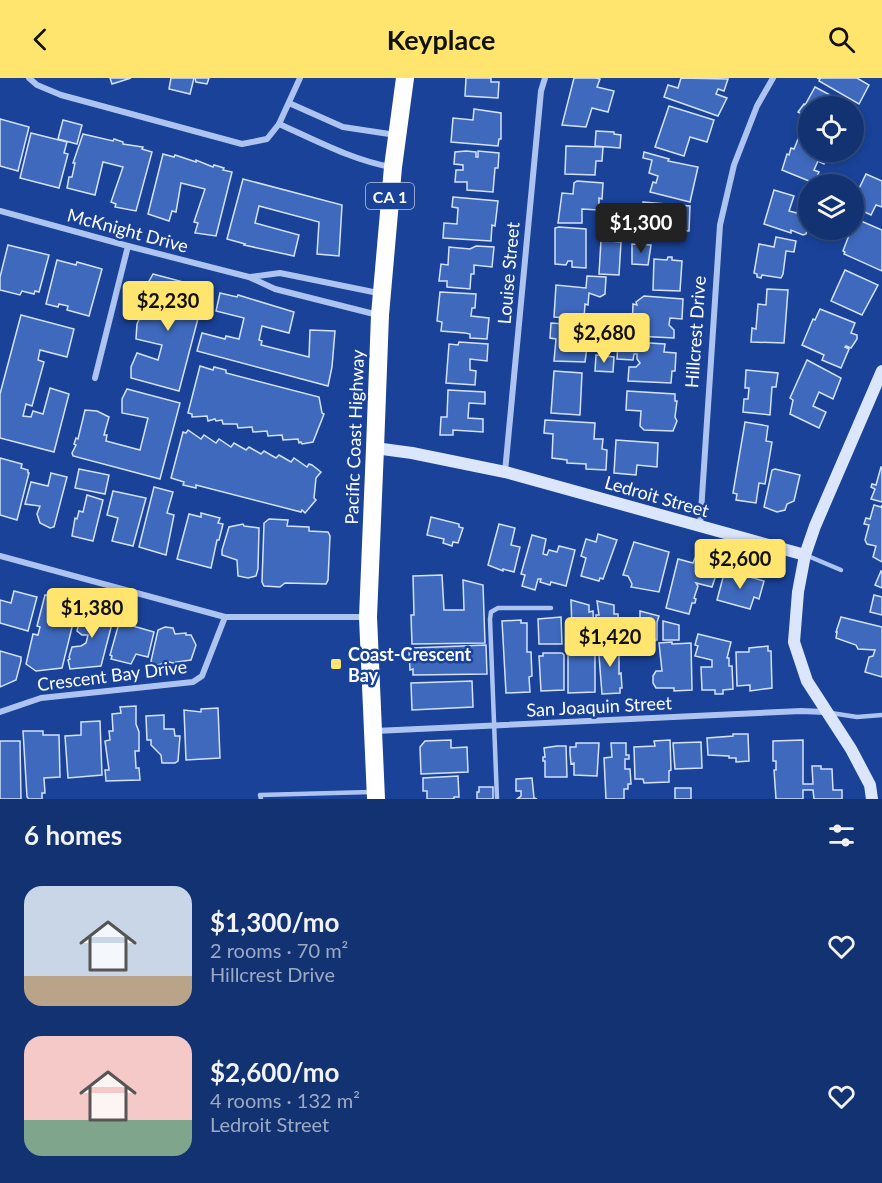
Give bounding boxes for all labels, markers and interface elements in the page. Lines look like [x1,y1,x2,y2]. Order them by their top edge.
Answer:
icon: back [24,23,57,56]
text: Keyplace [387,23,495,56]
icon: search [825,23,858,56]
map controls [798,96,864,240]
button: locate [798,96,864,162]
button: layers [798,174,864,240]
road number: CA 1 [366,183,414,209]
street label: McKnight Drive [65,203,191,257]
pin: $1,300 [592,203,690,254]
text: $1,300 [610,210,672,234]
street label: Louise Street [493,220,523,325]
street label: Hillcrest Drive [680,275,710,389]
pin: $2,230 [119,281,217,332]
text: $2,230 [137,288,199,312]
pin: $2,680 [555,313,653,364]
text: $2,680 [573,320,635,344]
street label: Pacific Coast Highway [340,348,368,525]
street label: Ledroit Street [602,471,712,522]
pin: $2,600 [691,539,789,590]
text: $2,600 [709,546,771,570]
pin: $1,380 [43,588,141,639]
text: $1,380 [61,595,123,619]
pin: $1,420 [561,617,659,668]
text: $1,420 [579,624,641,648]
place label: Coast-Crescent Bay [348,643,472,686]
street label: Crescent Bay Drive [36,655,188,695]
marker: Coast-Crescent Bay [329,657,343,671]
street label: San Joaquin Street [526,691,673,721]
text: 6 homes [24,819,122,851]
icon: filters [825,819,858,852]
text: $1,300/mo [210,906,340,938]
icon: home [72,910,144,982]
icon: heart [825,930,858,963]
text: 2 rooms · 70 m² [210,938,348,962]
text: Hillcrest Drive [210,962,335,986]
text: $2,600/mo [210,1056,340,1088]
icon: home [72,1060,144,1132]
icon: heart [825,1080,858,1113]
text: 4 rooms · 132 m² [210,1088,360,1112]
text: Ledroit Street [210,1112,329,1136]

